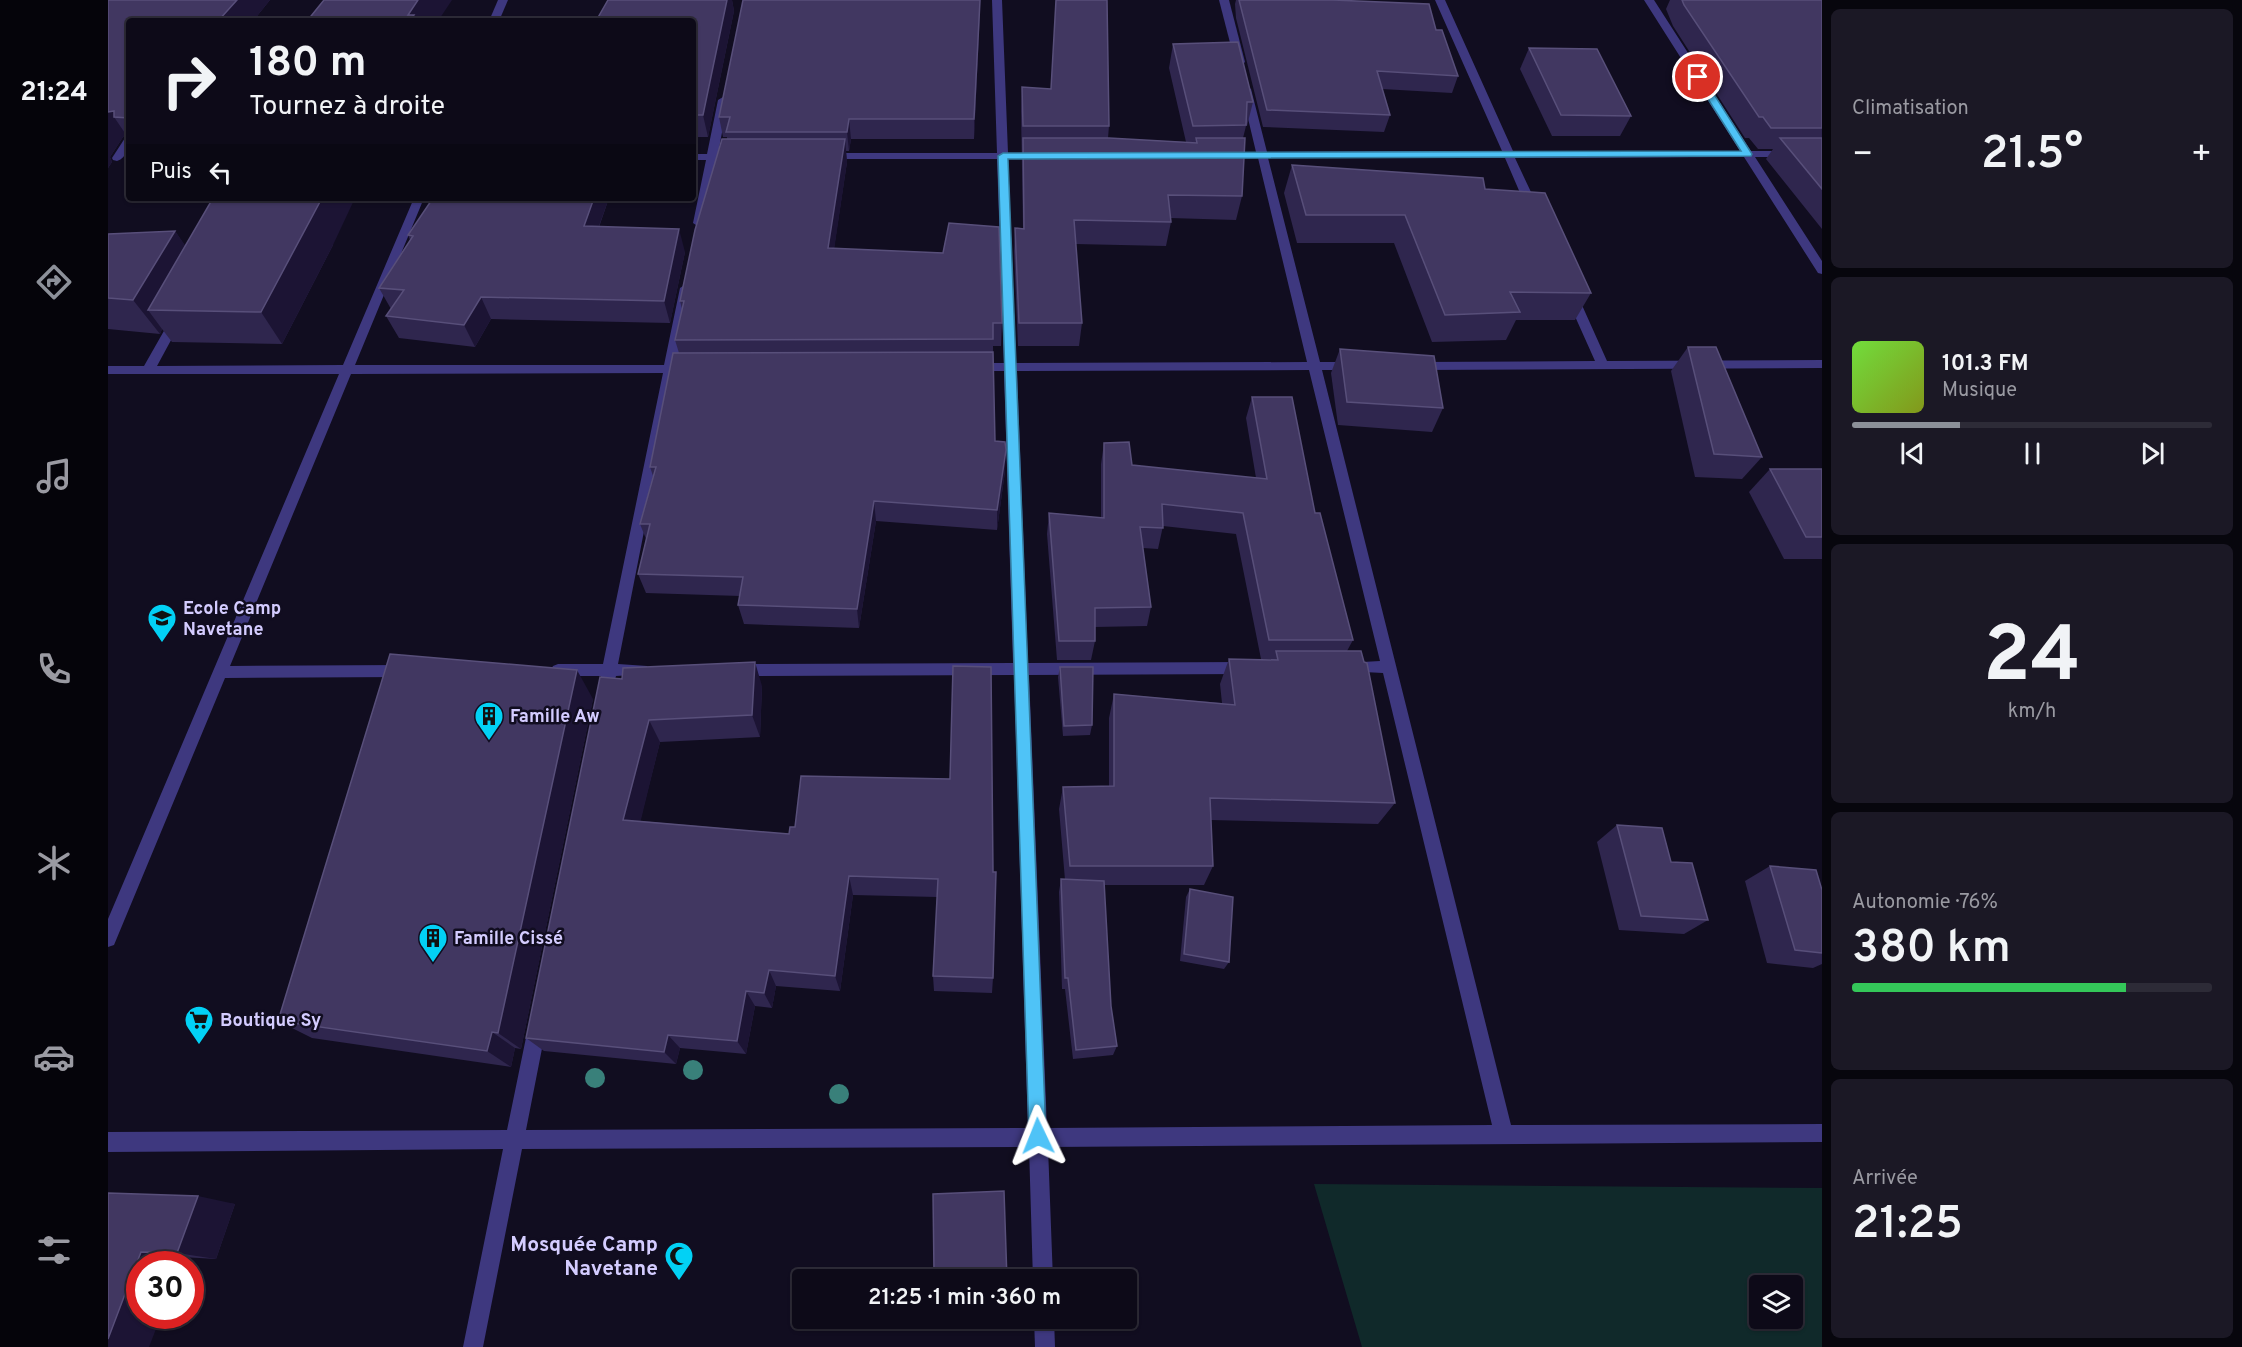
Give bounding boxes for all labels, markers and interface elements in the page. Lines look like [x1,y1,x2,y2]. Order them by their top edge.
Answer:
text: 180 m [249,38,366,91]
icon: right [150,42,228,120]
pin [1672,51,1723,102]
icon: arrive [1681,60,1714,93]
text: 21:24 [20,76,88,110]
text: Tournez à droite [249,90,445,124]
text: Climatisation [1852,96,1969,122]
text: 21.5° [1981,127,2083,184]
text: − [1852,135,1873,177]
text: + [2191,135,2212,177]
icon: left [204,156,237,189]
text: Puis [150,159,192,186]
icon: directions [33,261,75,303]
text: 101.3 FM [1942,351,2029,378]
text: Musique [1942,378,2017,404]
icon: previous [1896,437,1929,470]
icon: pause [2016,437,2049,470]
icon: next [2136,437,2169,470]
icon: music [33,455,75,497]
place label: Ecole Camp Navetane [183,598,281,642]
school or university icon: Ecole Camp Navetane [146,602,178,644]
text: 24 [1983,610,2081,709]
icon: phone [33,648,75,690]
text: km/h [2008,699,2056,725]
building icon: Famille Aw [473,700,505,742]
place label: Famille Aw [510,706,600,729]
icon: climate [33,842,75,884]
text: Autonomie · 76% [1852,890,1998,916]
text: 380 km [1852,921,2011,978]
building icon: Famille Cissé [417,922,449,964]
place label: Famille Cissé [454,928,563,951]
supermarket icon: Boutique Sy [183,1004,215,1046]
place label: Boutique Sy [220,1010,321,1033]
icon: car [33,1036,75,1078]
position arrow [1006,1104,1070,1168]
text: Arrivée [1852,1166,1918,1192]
text: 21:25 [1852,1197,1963,1254]
icon: filters [33,1229,75,1271]
place label: Mosquée Camp Navetane [510,1232,658,1283]
mosque icon: Mosquée Camp Navetane [663,1240,695,1282]
speed limit sign: 30 [126,1251,204,1329]
map controls [1749,1275,1803,1329]
button: layers [1749,1275,1803,1329]
text: 21:25 · 1 min · 360 m [868,1285,1061,1312]

